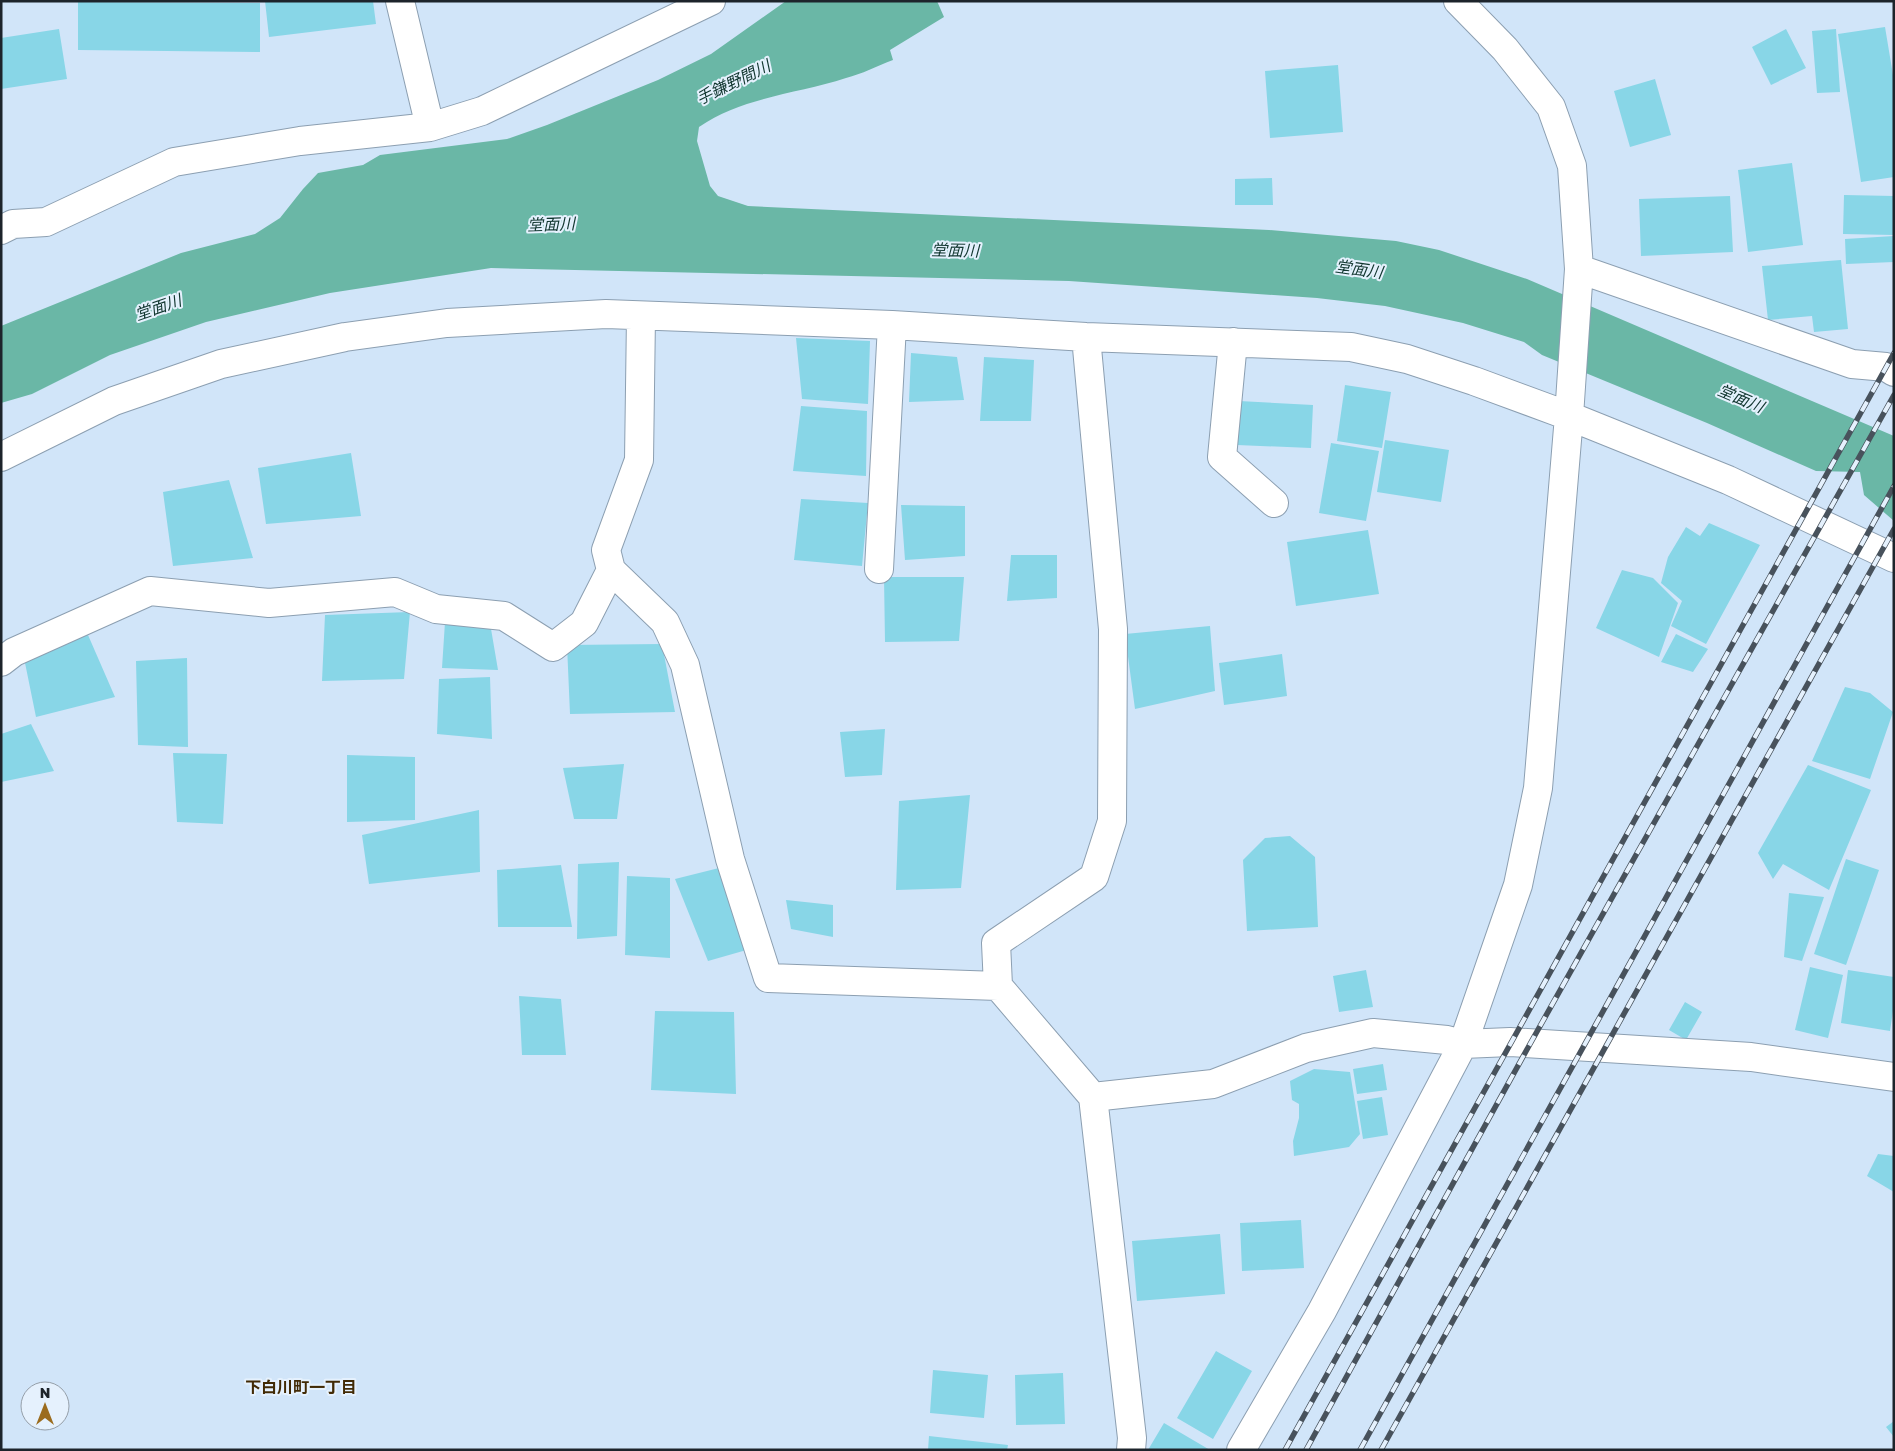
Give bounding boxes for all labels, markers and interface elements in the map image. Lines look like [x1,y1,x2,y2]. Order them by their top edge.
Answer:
water label: 手鎌野間川 [693,55,775,109]
water label: 堂面川 [527,213,577,235]
water label: 堂面川 [931,240,981,260]
water label: 堂面川 [1334,256,1386,283]
water label: 堂面川 [132,289,186,324]
water label: 堂面川 [1715,379,1769,417]
district label: 下白川町一丁目 [245,1377,357,1397]
north arrow [20,1381,70,1431]
text: N [40,1384,50,1401]

